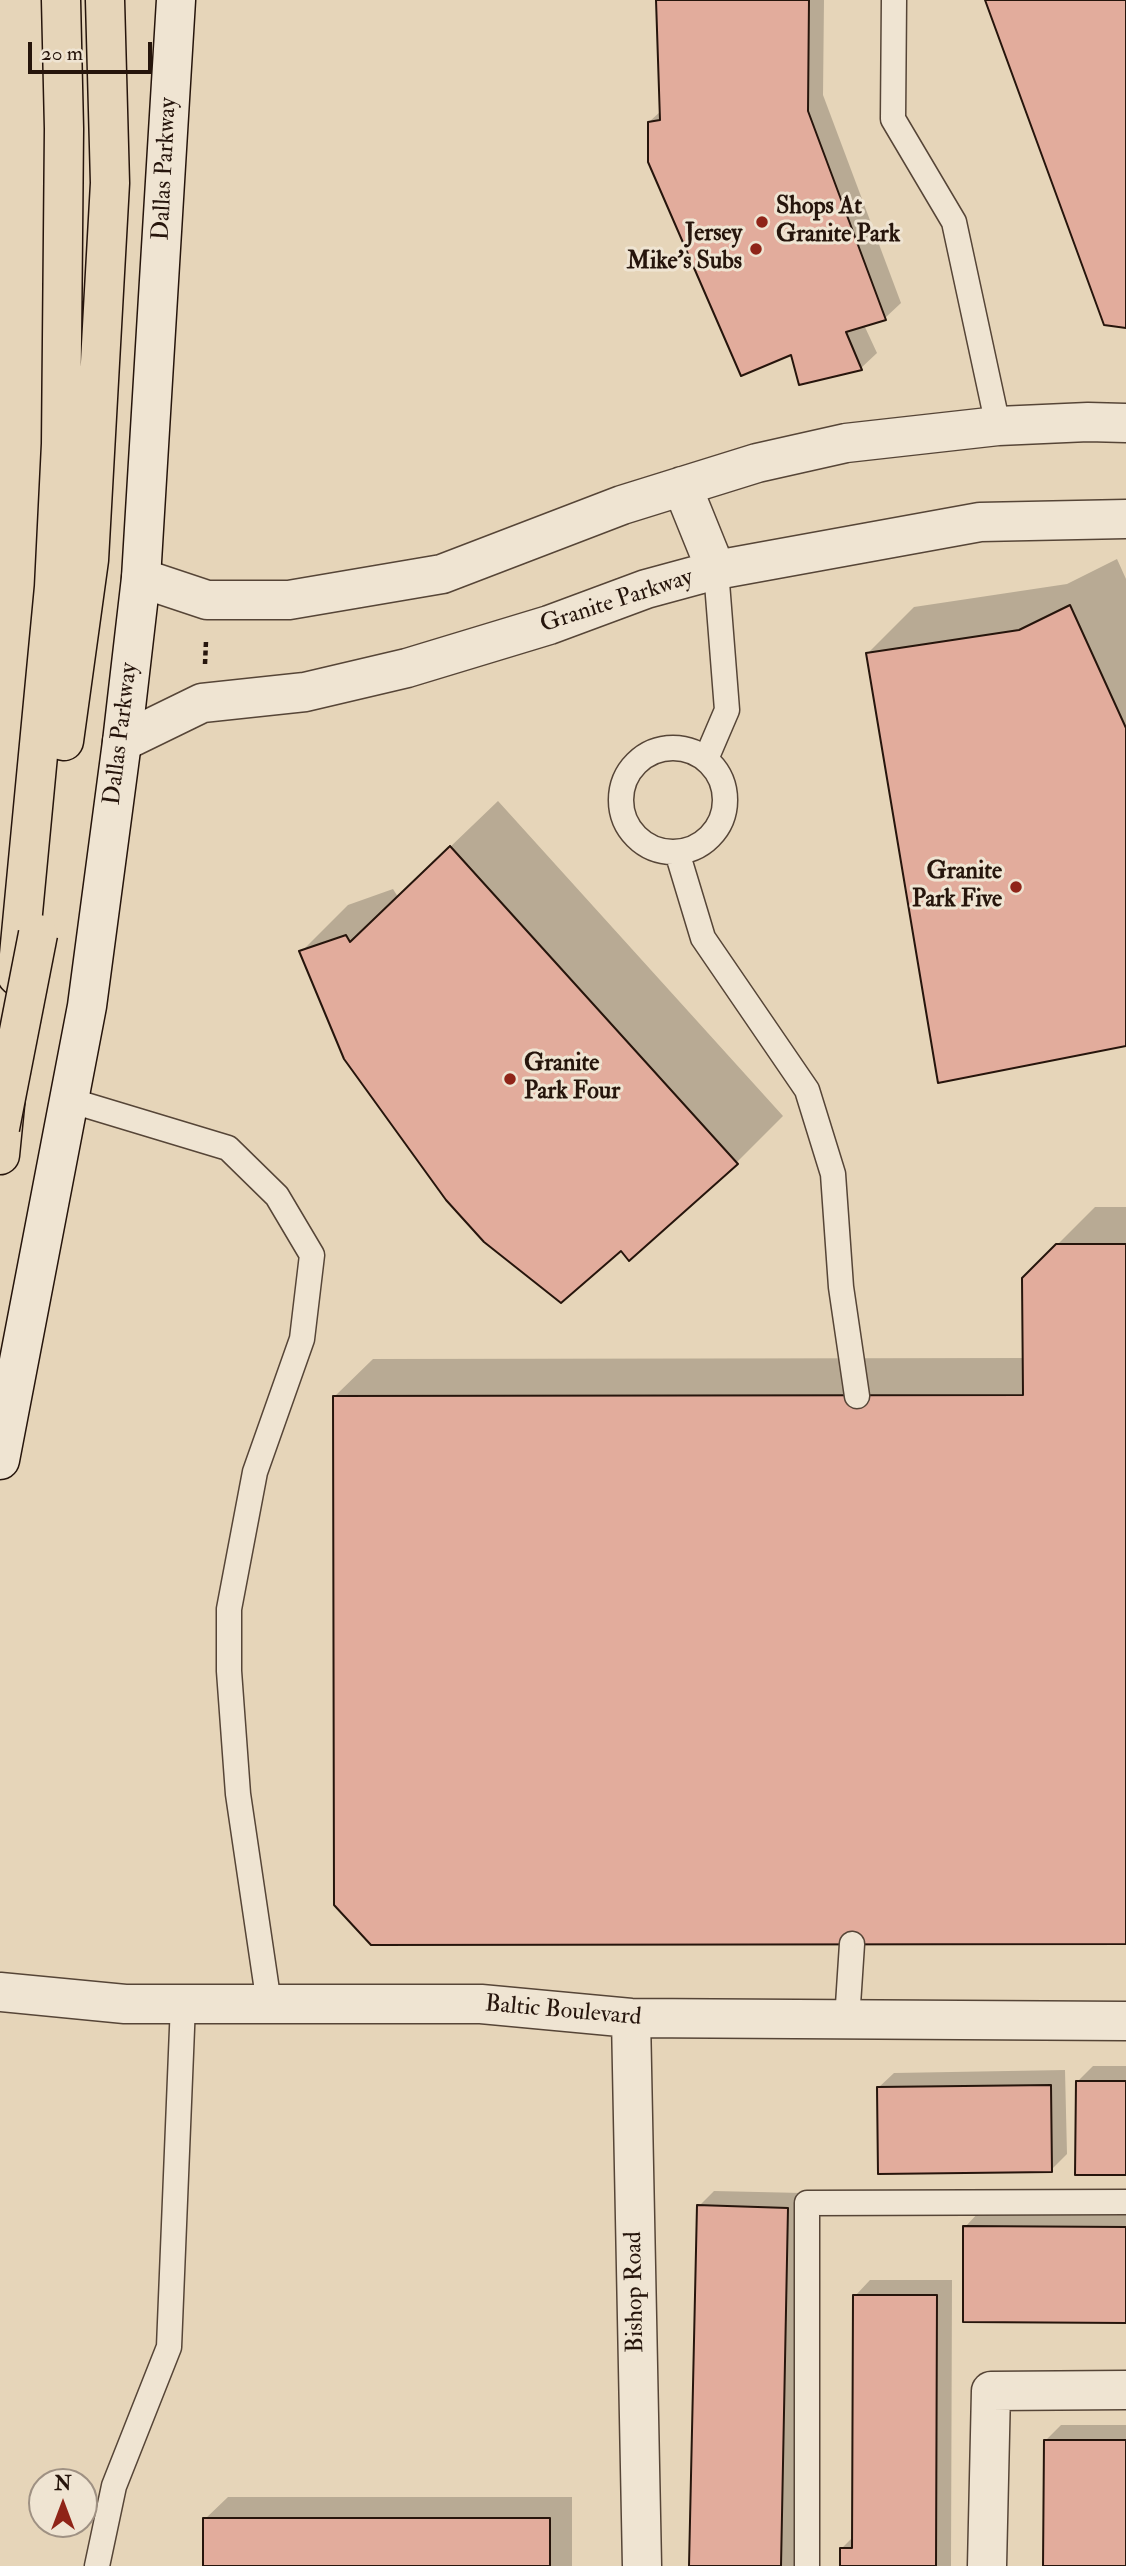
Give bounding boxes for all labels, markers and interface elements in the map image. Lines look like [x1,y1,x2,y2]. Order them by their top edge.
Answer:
scale bar [32,28,156,72]
text: 20 m [41,40,83,67]
street label: Dallas Parkway [148,97,184,241]
place label: Shops At Granite Park [776,194,900,250]
marker: Shops At Granite Park [754,214,770,230]
place label: Jersey Mike's Subs [627,221,742,277]
marker: Jersey Mike's Subs [748,241,764,257]
street label: Granite Parkway [537,564,697,640]
street label: Dallas Parkway [99,661,145,807]
place label: Granite Park Five [912,859,1002,915]
marker: Granite Park Five [1008,879,1024,895]
place label: Granite Park Four [524,1051,620,1107]
marker: Granite Park Four [502,1071,518,1087]
street label: Baltic Boulevard [484,1991,642,2033]
street label: Bishop Road [621,2231,651,2353]
north arrow [28,2468,98,2538]
text: N [54,2472,72,2496]

